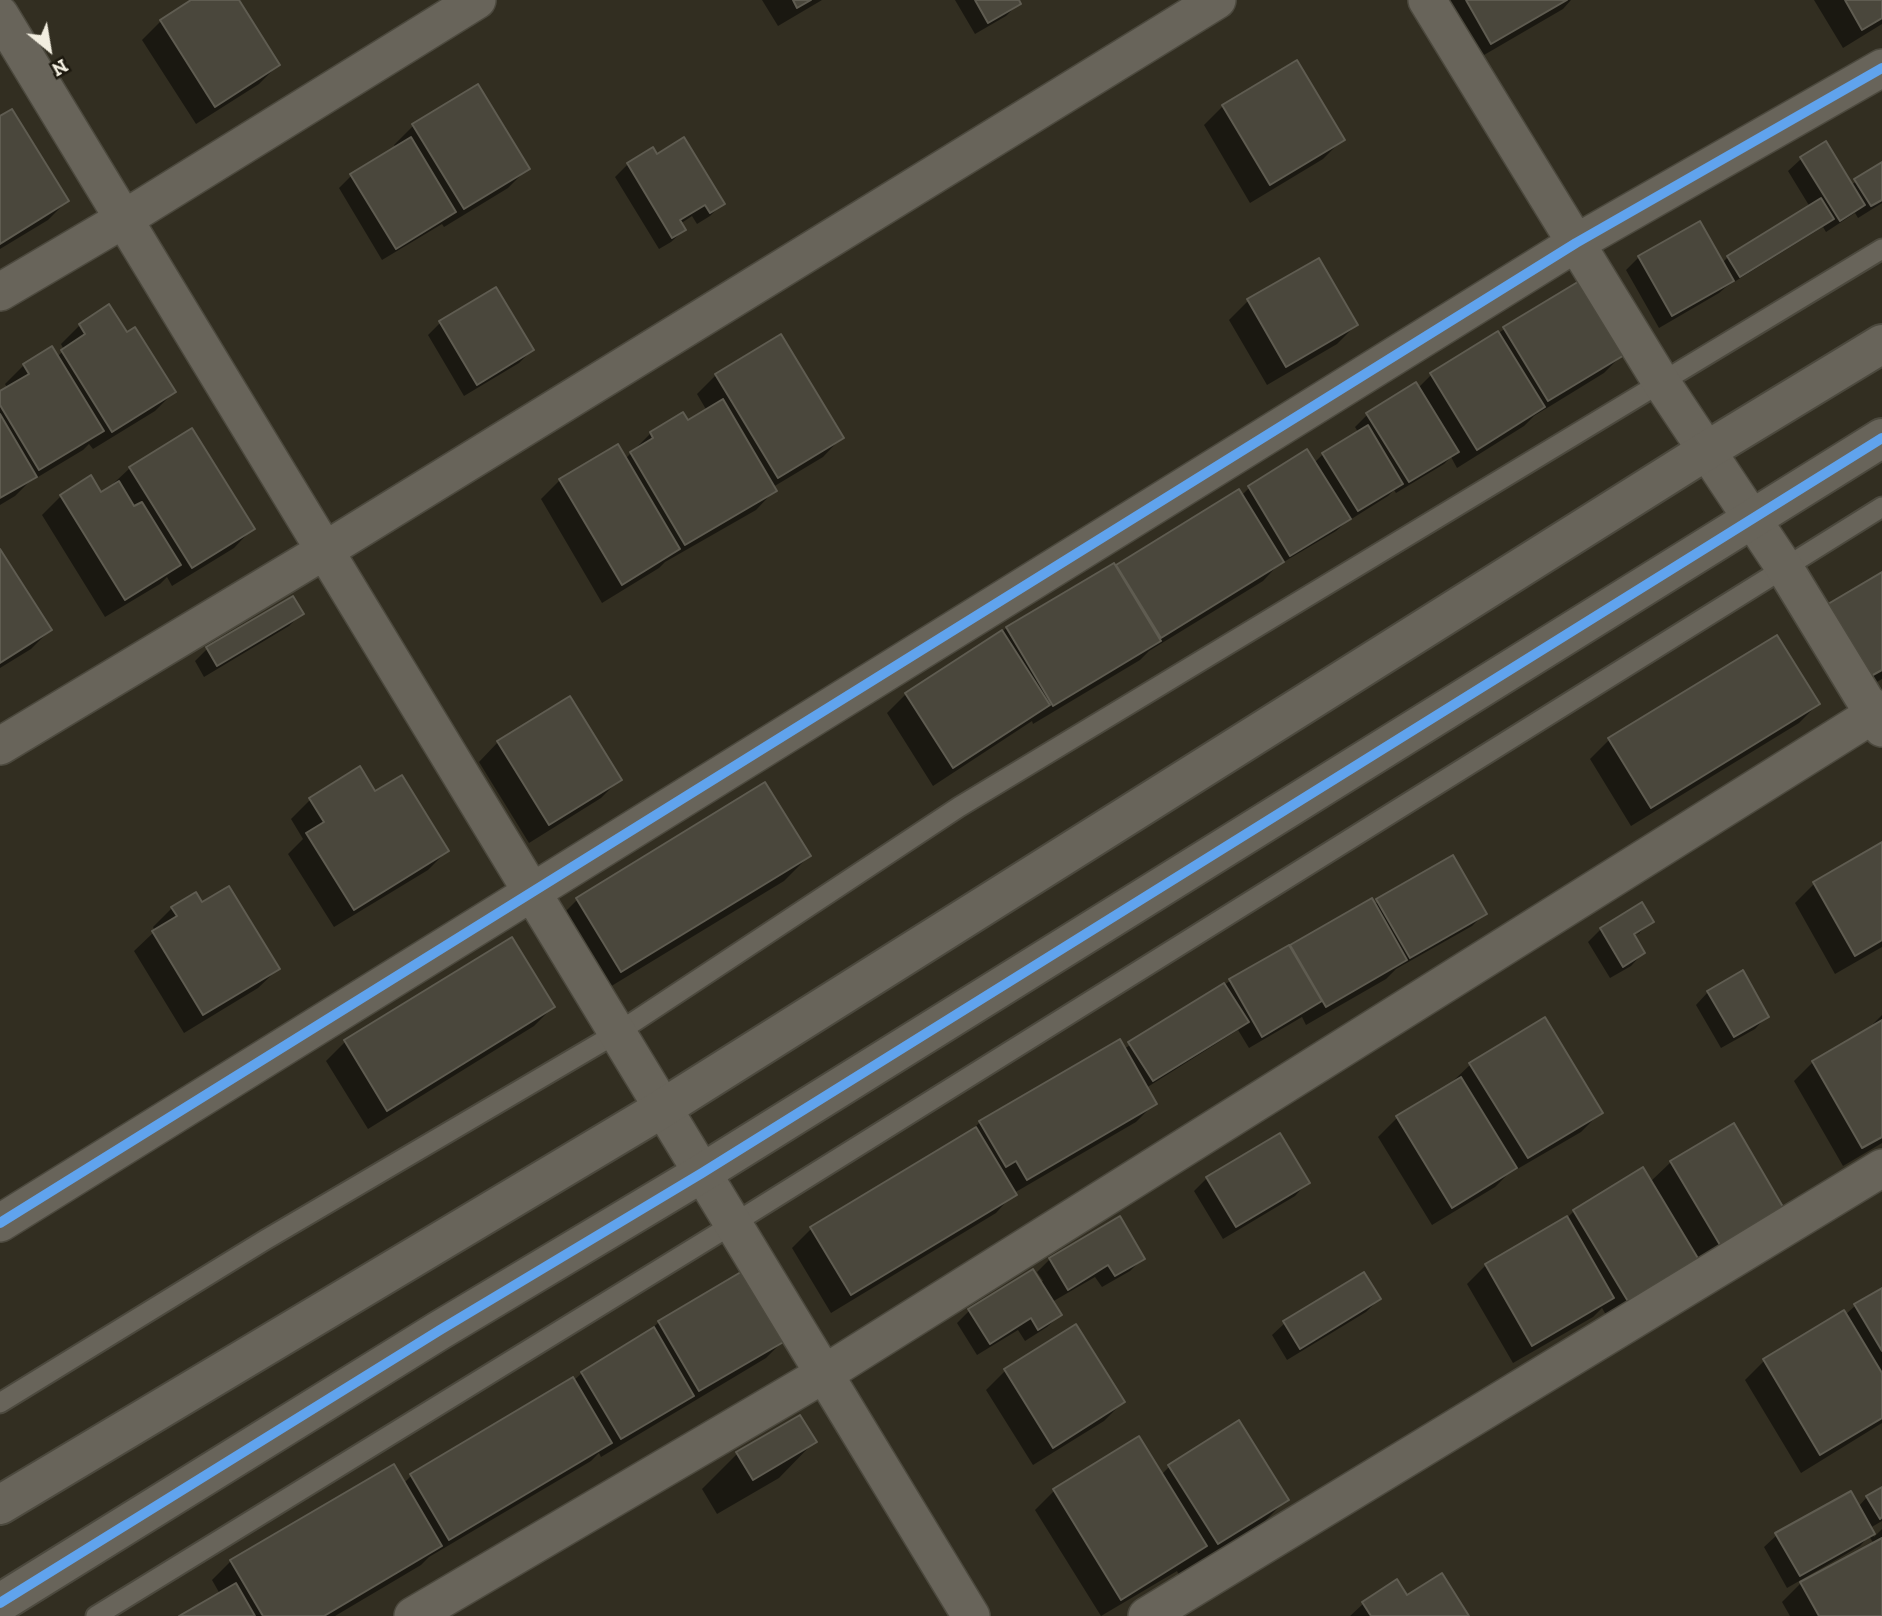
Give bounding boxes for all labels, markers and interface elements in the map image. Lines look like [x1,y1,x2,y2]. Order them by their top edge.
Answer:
north arrow [14,14,84,84]
text: N [48,54,72,81]

